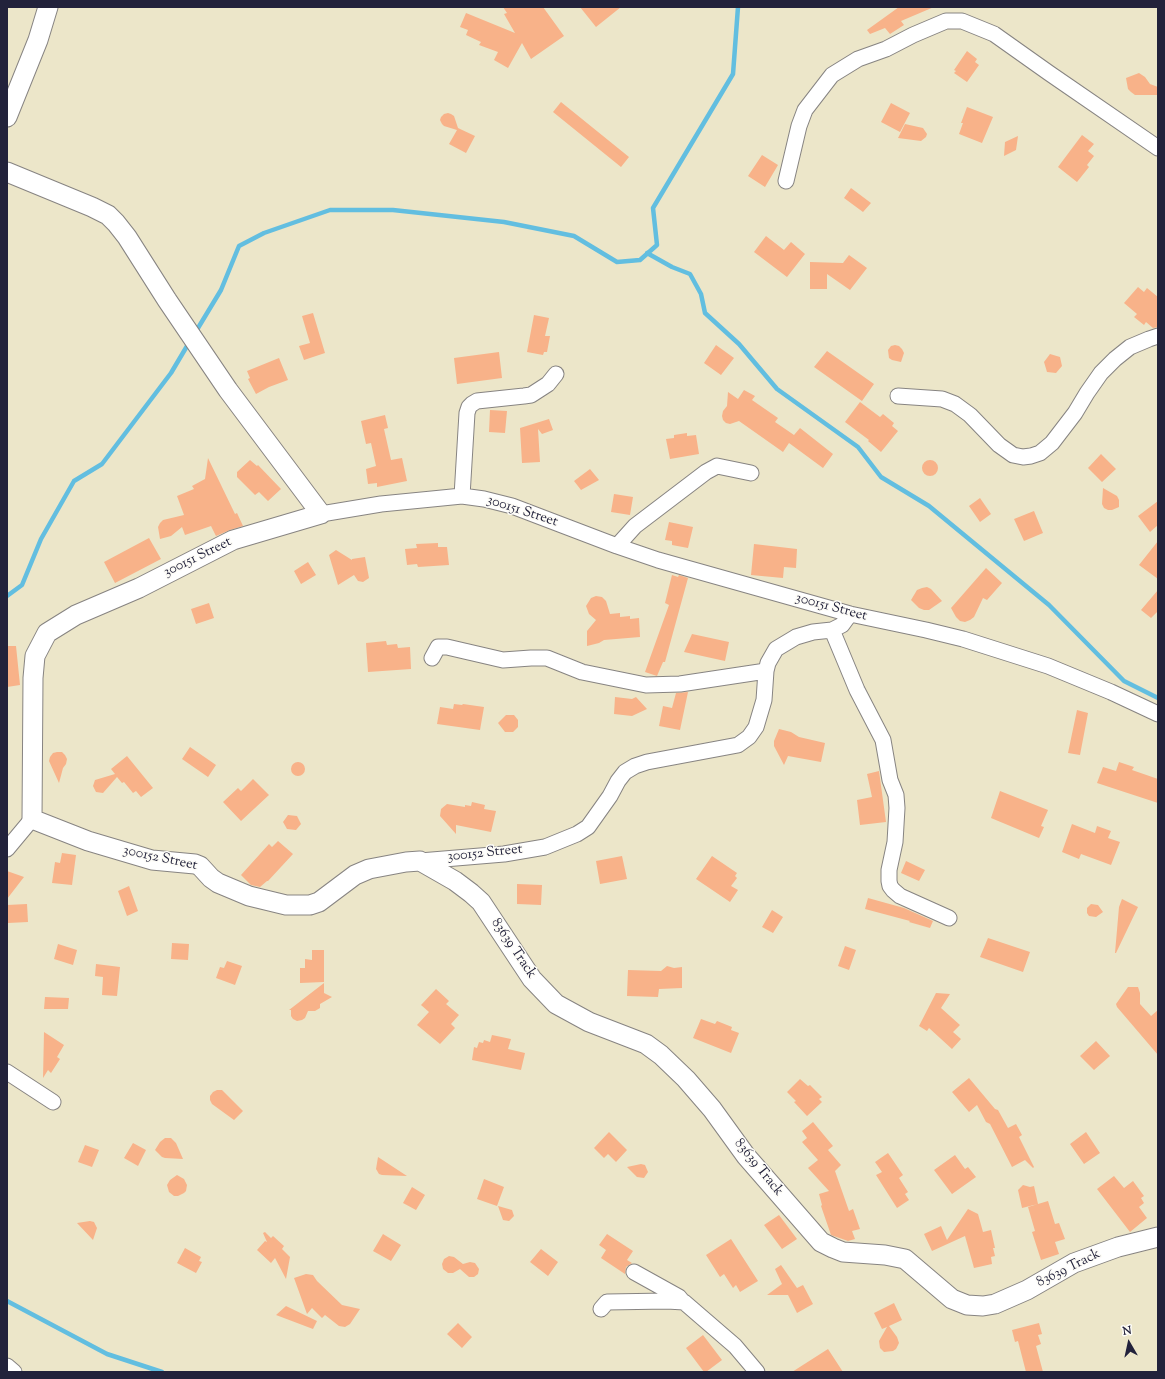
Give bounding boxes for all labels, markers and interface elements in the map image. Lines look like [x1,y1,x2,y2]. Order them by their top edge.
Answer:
street label: 300151 Street [484,493,560,531]
street label: 300151 Street [161,534,235,582]
street label: 300151 Street [793,590,869,626]
street label: 300152 Street [447,842,523,866]
street label: 300152 Street [121,843,199,875]
street label: 83639 Track [487,916,539,982]
street label: 83639 Track [730,1136,786,1200]
street label: 83639 Track [1034,1246,1104,1292]
north arrow [1109,1323,1149,1363]
text: N [1122,1323,1133,1340]

